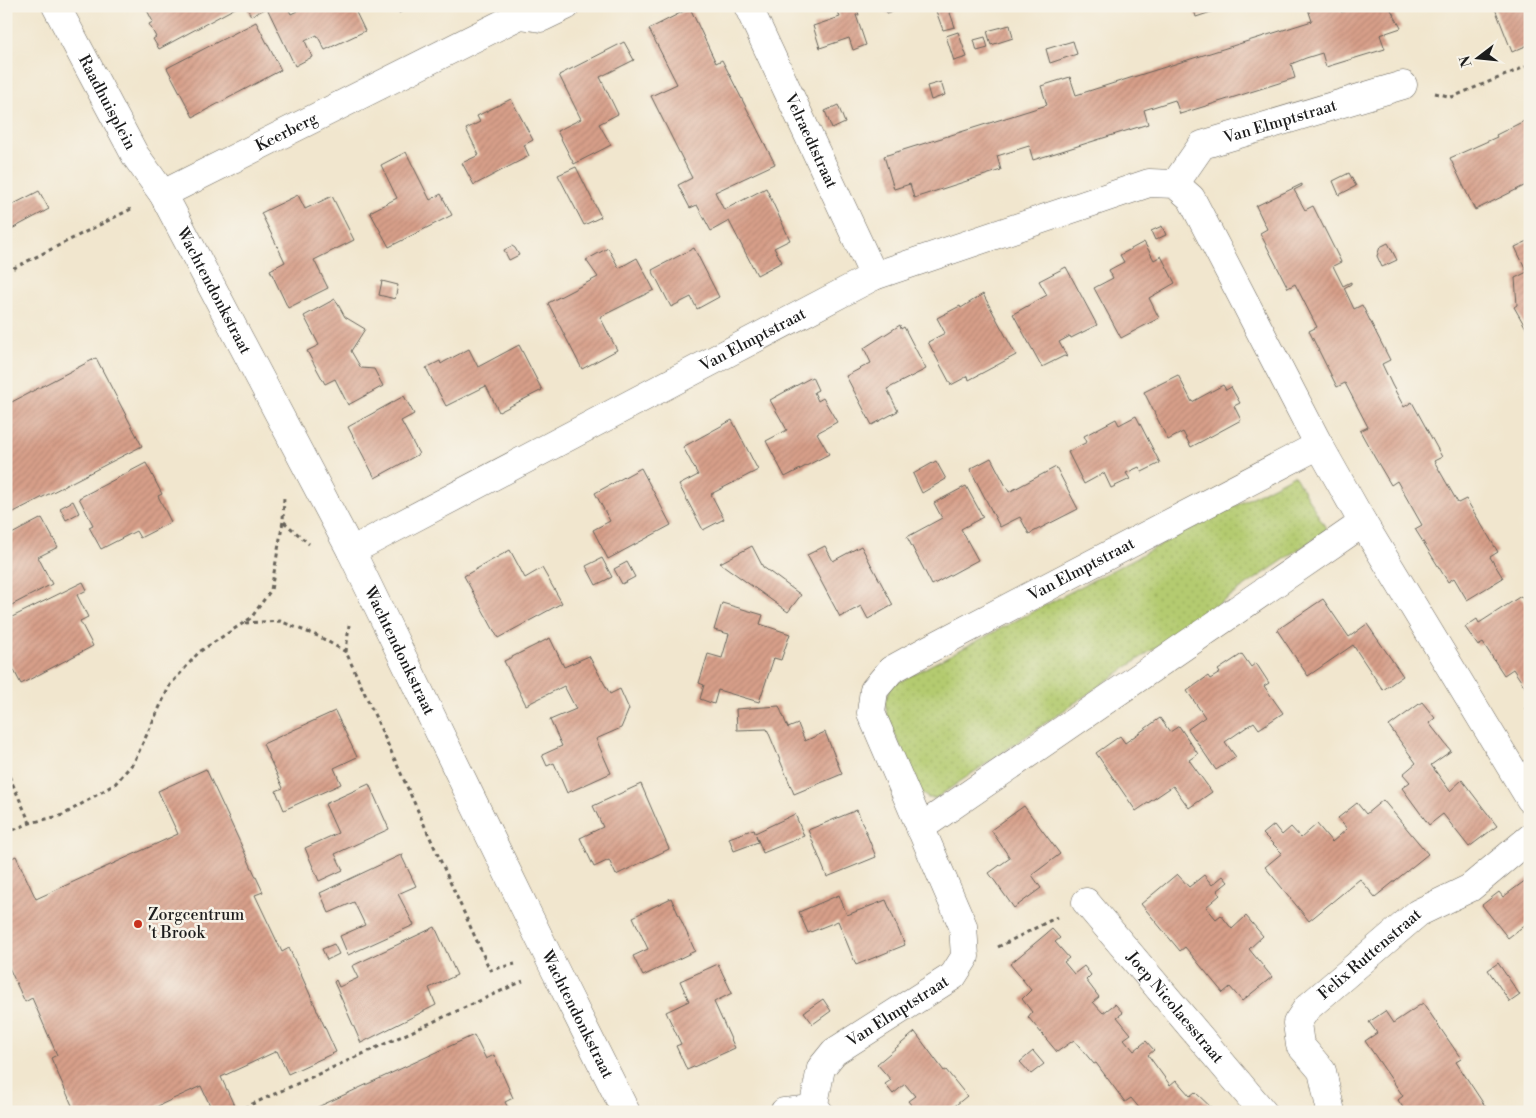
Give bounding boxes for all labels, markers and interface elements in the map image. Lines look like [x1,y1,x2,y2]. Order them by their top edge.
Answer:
north arrow [1454,32,1504,82]
street label: Raadhuisplein [74,51,141,154]
text: N [1456,54,1477,69]
street label: Velraedtstraat [780,90,842,192]
street label: Van Elmptstraat [1220,95,1340,148]
street label: Keerberg [252,108,321,156]
street label: Wachtendonkstraat [172,223,256,358]
street label: Van Elmptstraat [695,303,810,376]
street label: Van Elmptstraat [1024,533,1138,606]
street label: Wachtendonkstraat [359,582,439,719]
street label: Felix Ruttenstraat [1314,904,1426,1004]
place label: Zorgcentrum 't Brook [148,905,244,943]
marker: Zorgcentrum 't Brook [132,918,144,930]
street label: Wachtendonkstraat [537,946,618,1082]
street label: Joep Nicolaesstraat [1121,947,1228,1068]
street label: Van Elmptstraat [842,971,953,1052]

